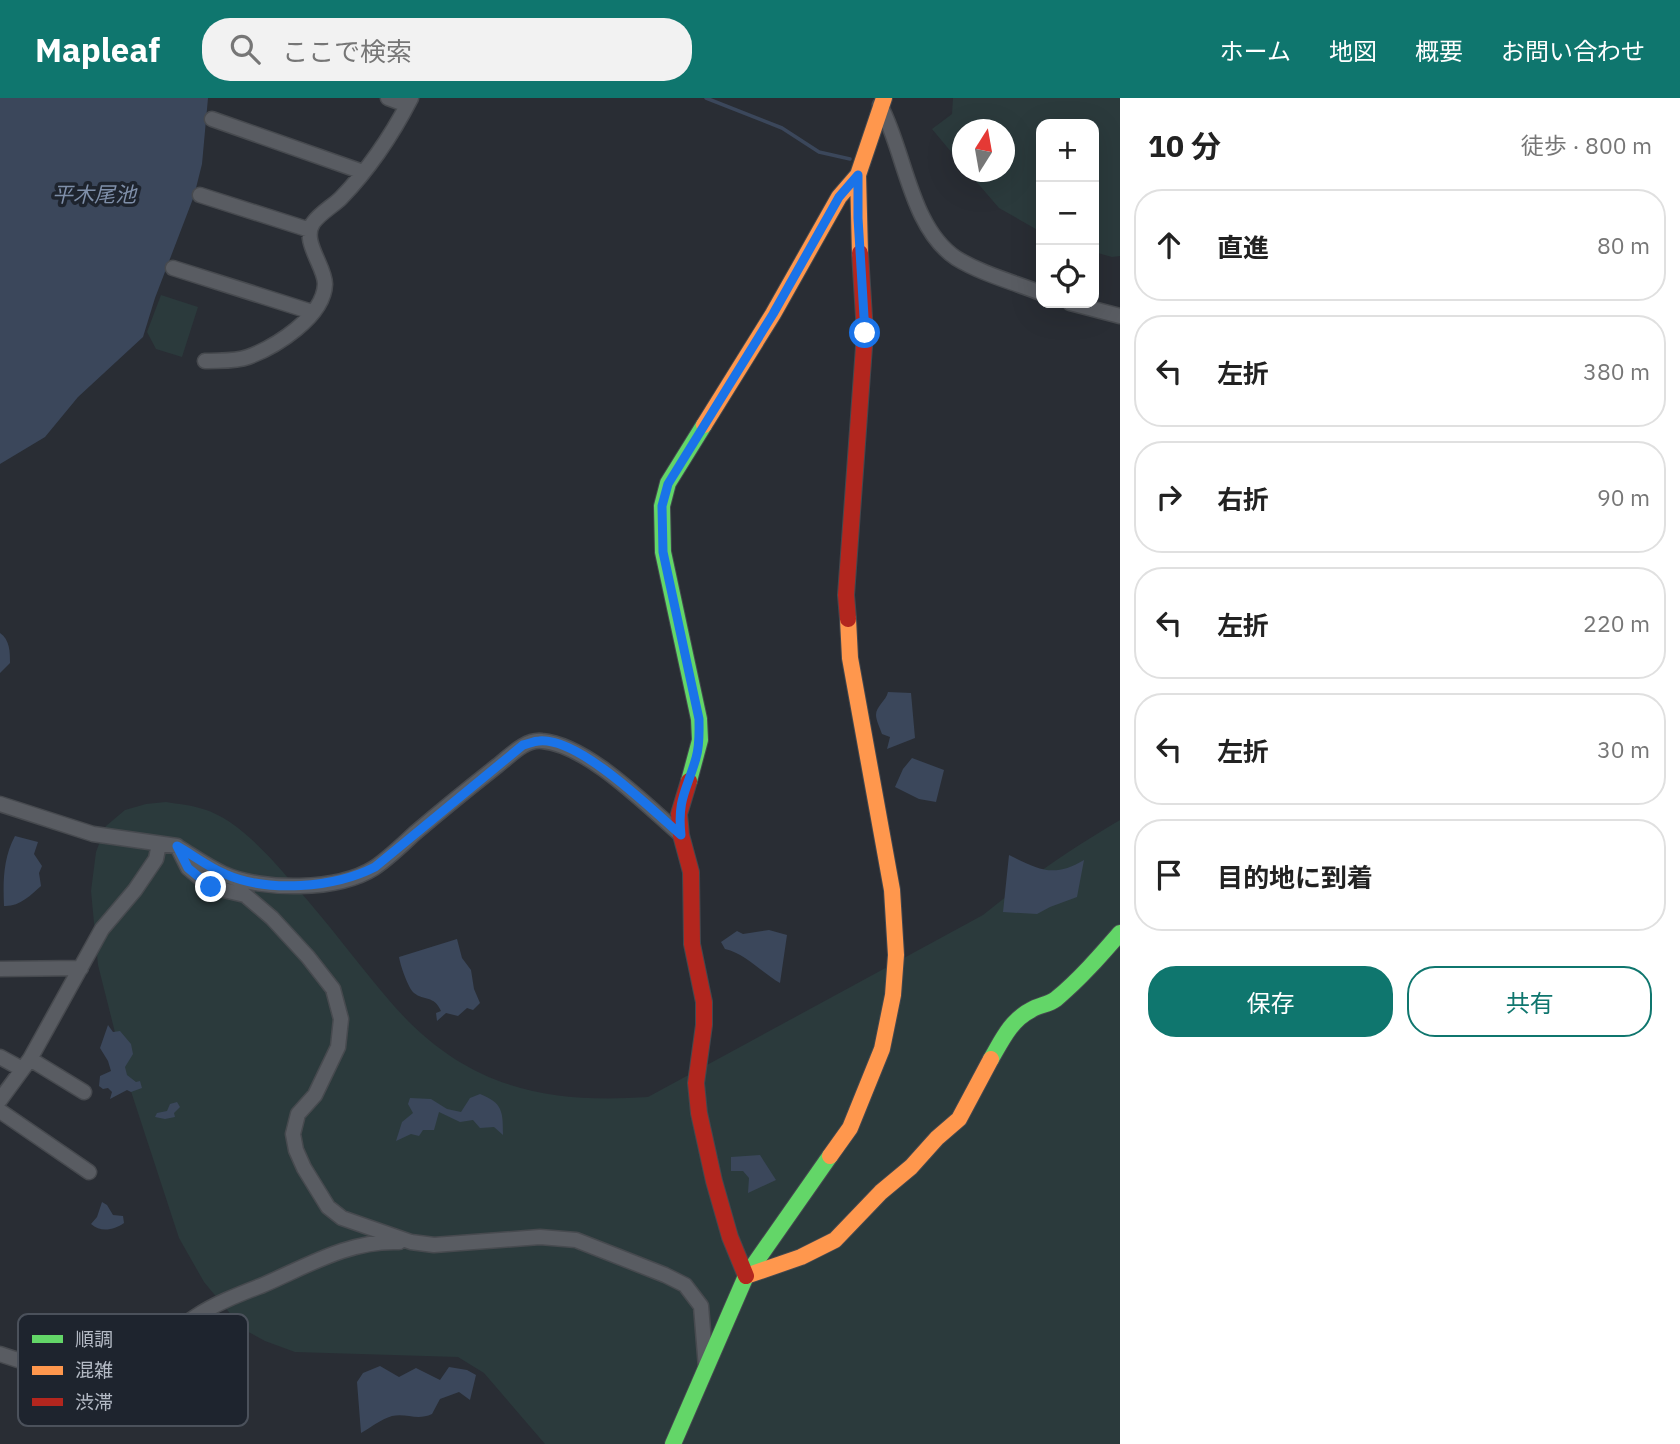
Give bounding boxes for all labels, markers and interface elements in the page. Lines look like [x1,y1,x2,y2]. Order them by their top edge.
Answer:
search box [202,18,692,81]
text: Mapleaf [35,28,160,71]
icon: search [226,30,264,68]
text: ここで検索 [282,34,412,68]
text: ホーム [1220,35,1291,67]
text: 地図 [1329,35,1377,67]
text: 概要 [1415,35,1463,67]
text: お問い合わせ [1501,35,1645,67]
north arrow [952,119,1015,182]
map controls [1036,119,1099,308]
button: + [1036,119,1099,182]
text: 10 分 [1148,126,1221,165]
text: 徒歩 · 800 m [1521,130,1652,160]
water label: 平木尾池 [52,180,138,208]
button: − [1036,182,1099,245]
icon: ahead [1150,226,1188,264]
text: 直進 [1217,230,1269,264]
text: 80 m [1597,230,1650,260]
button: locate [1036,245,1099,308]
route start [849,317,880,348]
icon: left [1150,352,1188,390]
text: 左折 [1217,356,1269,390]
text: 380 m [1583,356,1650,386]
icon: right [1150,478,1188,516]
text: 右折 [1217,482,1269,516]
text: 90 m [1597,482,1650,512]
icon: left [1150,604,1188,642]
text: 左折 [1217,608,1269,642]
text: 220 m [1583,608,1650,638]
icon: left [1150,730,1188,768]
text: 左折 [1217,734,1269,768]
text: 30 m [1597,734,1650,764]
icon: arrive [1150,856,1188,894]
text: 目的地に到着 [1217,860,1373,894]
route end [195,871,226,902]
button: 保存 [1148,966,1393,1037]
button: 共有 [1407,966,1652,1037]
legend [18,1314,248,1426]
text: 順調 [75,1327,113,1351]
text: 混雑 [75,1358,113,1382]
text: 渋滞 [75,1390,113,1414]

